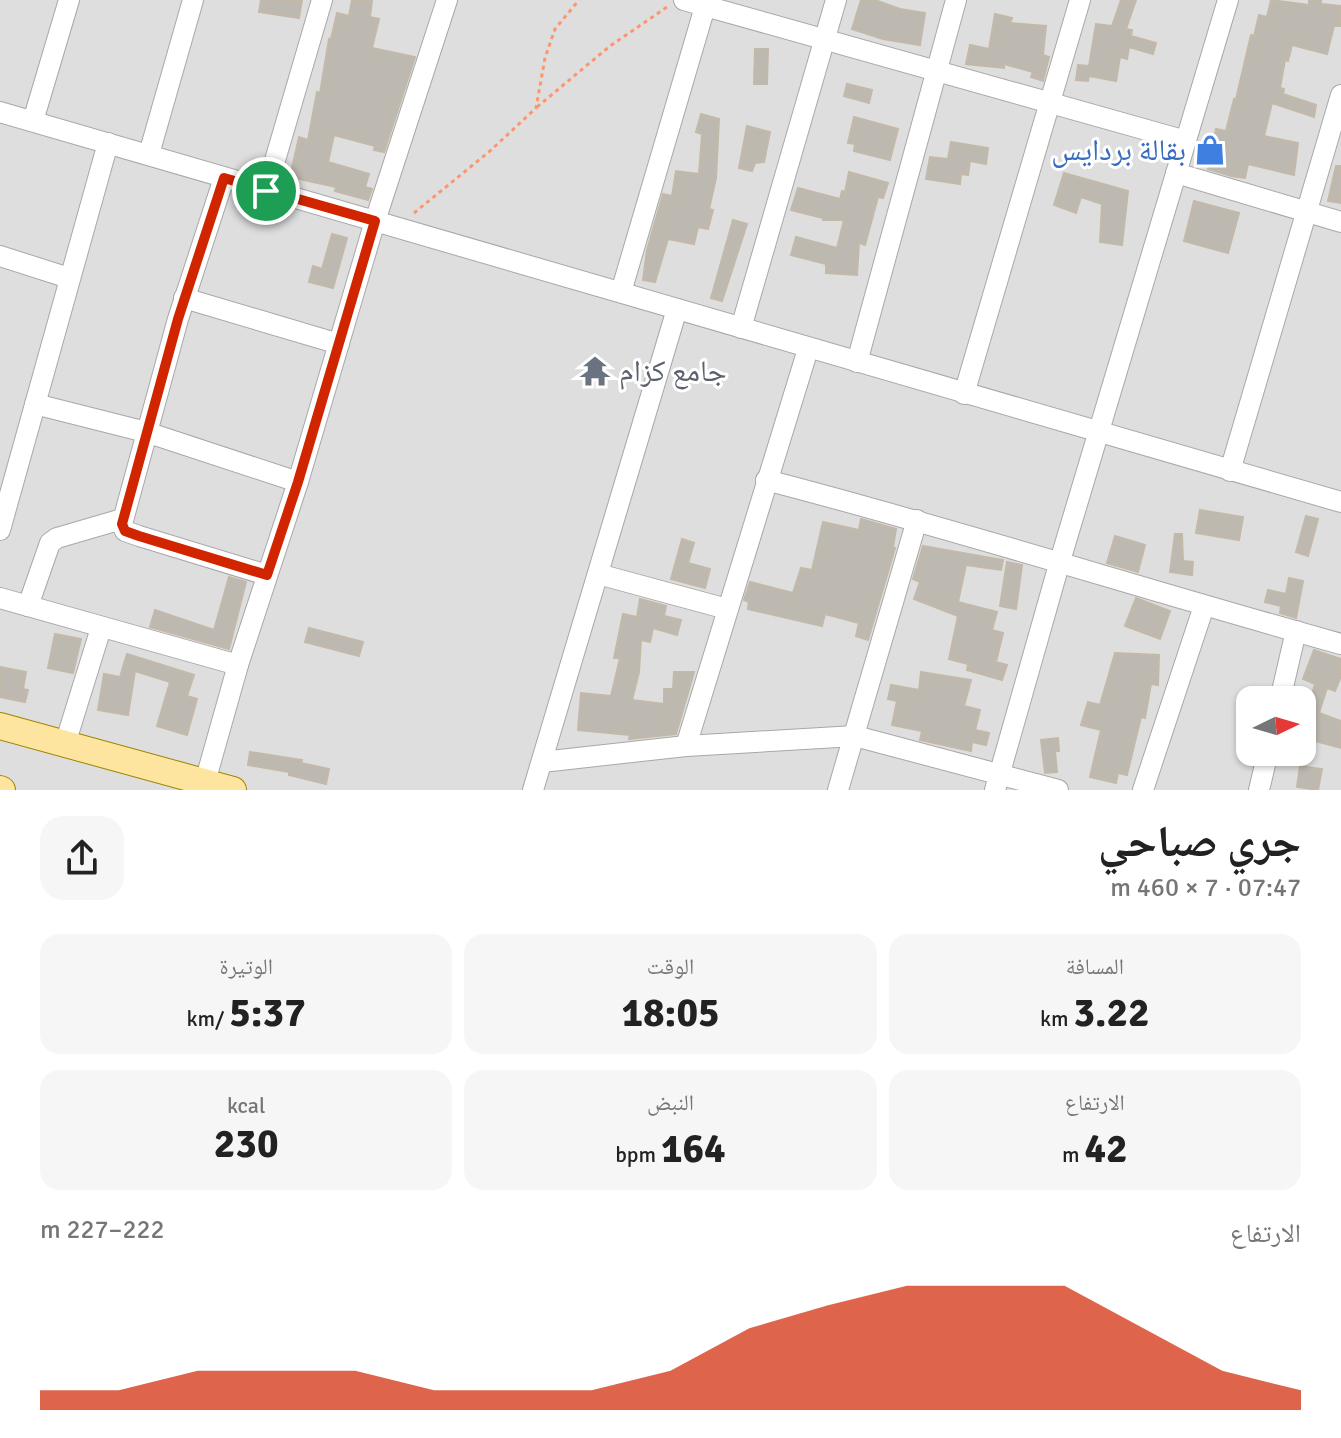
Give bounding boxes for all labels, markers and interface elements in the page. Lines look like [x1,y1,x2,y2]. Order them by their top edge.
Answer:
place label: بقالة بردايس [1051,132,1186,169]
shop icon: بقالة بردايس [1193,133,1227,167]
pin [232,157,300,225]
icon: arrive [244,169,288,213]
place label: جامع كزام [619,353,727,390]
temple icon: جامع كزام [578,354,612,388]
north arrow [1236,686,1316,766]
map controls [1236,686,1316,766]
text: جري صباحي [1098,815,1301,869]
button: share [40,816,124,900]
text: 07:47 · 7 × 460 m [1110,872,1301,904]
text: الوتيرة [219,953,273,980]
text: الوقت [647,953,694,980]
text: المسافة [1066,953,1124,980]
text: 5:37 [229,988,306,1038]
text: 18:05 [621,988,720,1038]
text: 3.22 [1073,988,1150,1038]
text: /km [187,1005,229,1032]
text: km [1040,1005,1073,1032]
text: النبض [647,1089,694,1116]
text: الارتفاع [1065,1089,1125,1116]
text: kcal [227,1092,265,1119]
text: 230 [214,1119,279,1169]
text: 164 [661,1124,726,1174]
text: 42 [1084,1124,1128,1174]
text: bpm [615,1141,661,1168]
text: m [1062,1141,1084,1168]
text: 222–227 m [40,1214,165,1246]
text: الارتفاع [1230,1218,1301,1250]

